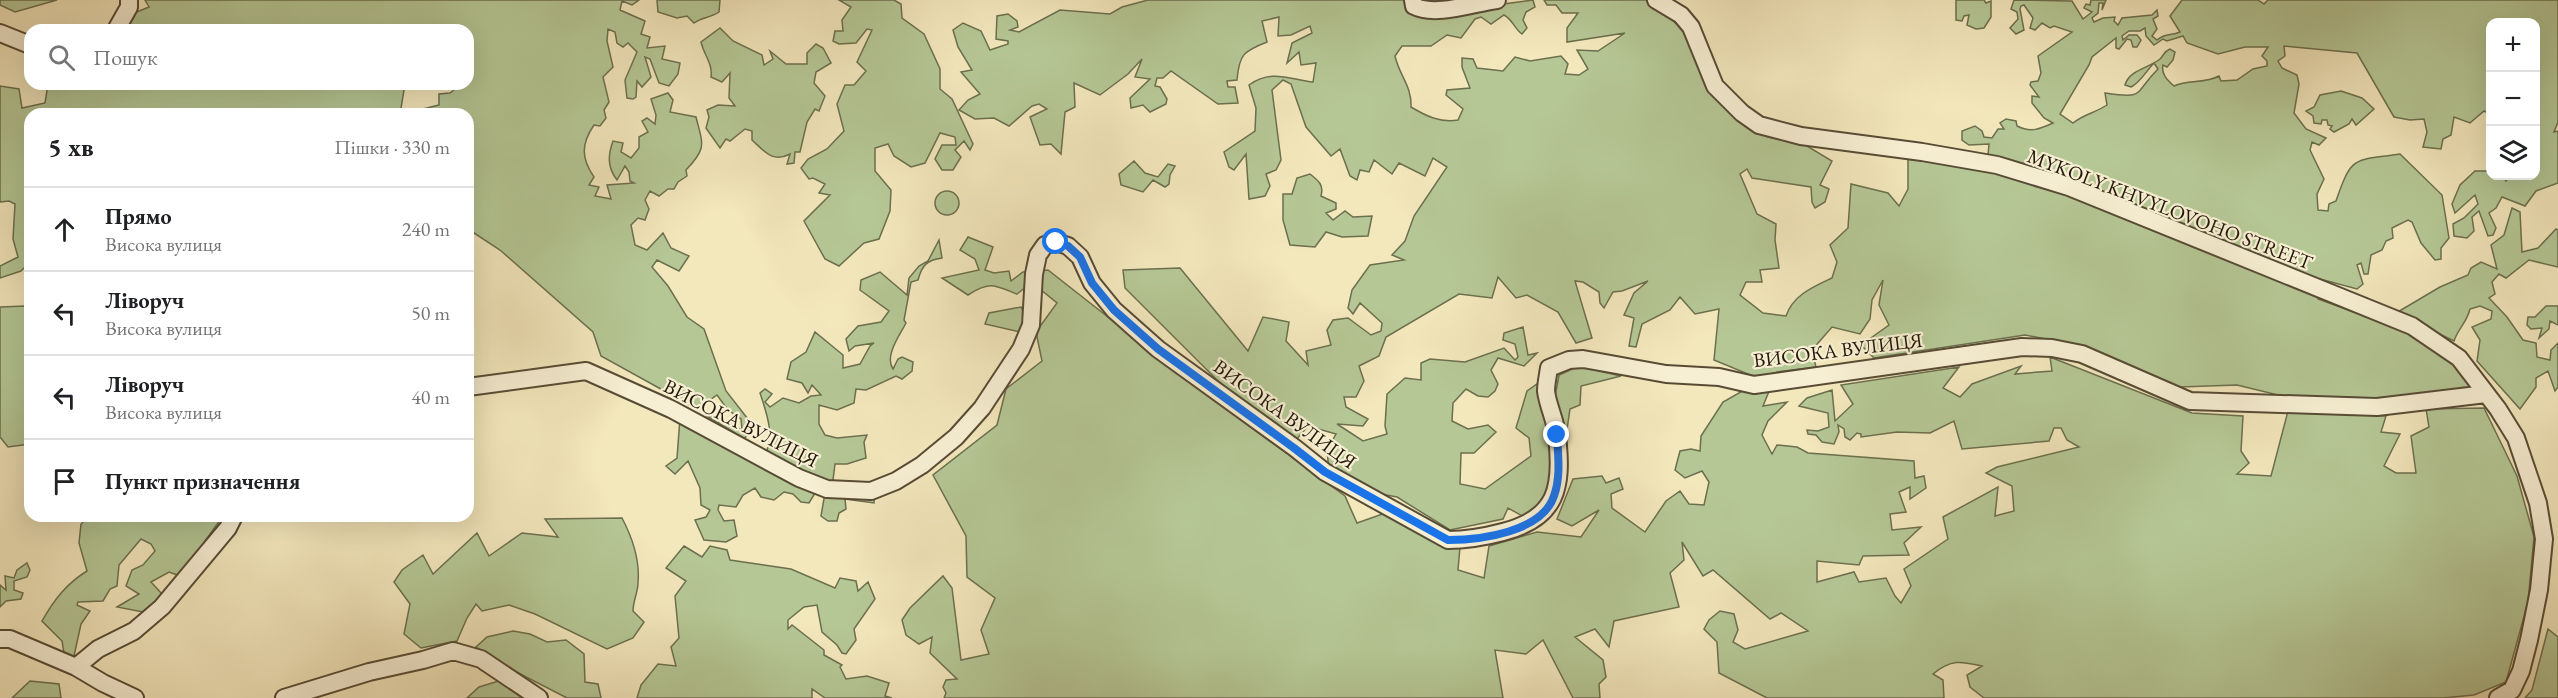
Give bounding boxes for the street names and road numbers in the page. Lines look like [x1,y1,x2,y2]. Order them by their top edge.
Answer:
street label: MYKOLY KHVYLOVOHO STREET [2024,143,2317,276]
street label: ВИСОКА ВУЛИЦЯ [1752,327,1924,373]
street label: ВИСОКА ВУЛИЦЯ [1208,353,1362,475]
street label: ВИСОКА ВУЛИЦЯ [659,373,823,473]

